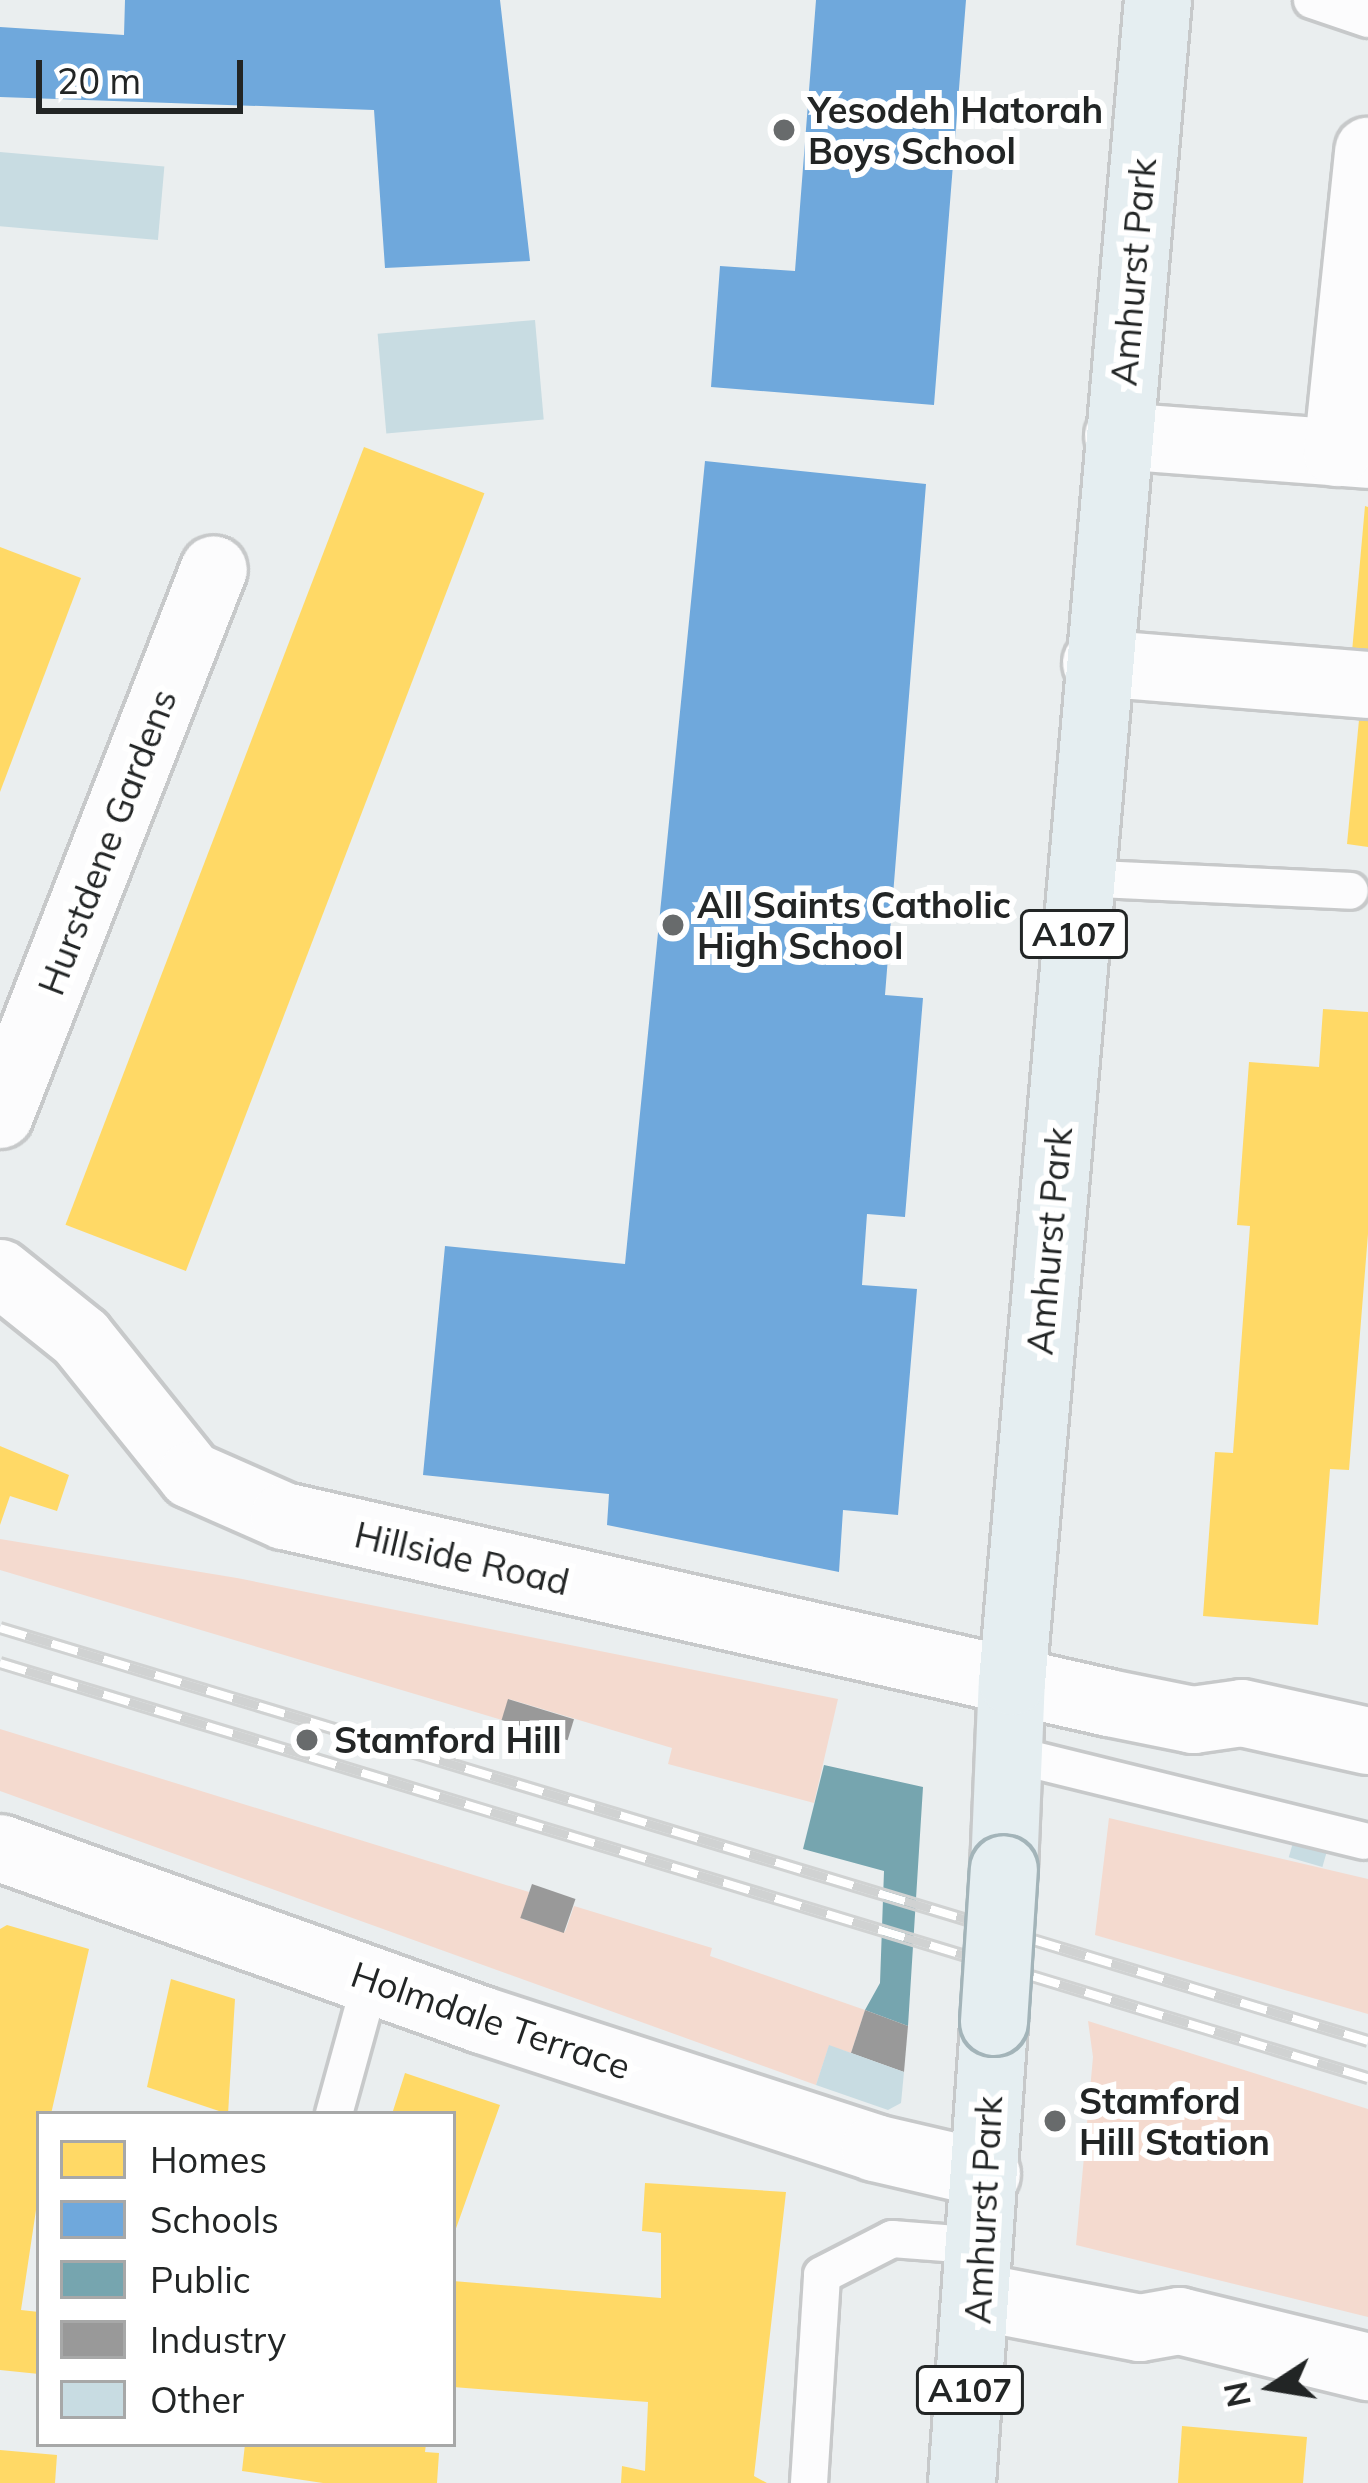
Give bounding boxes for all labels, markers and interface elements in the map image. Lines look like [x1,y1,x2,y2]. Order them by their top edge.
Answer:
scale bar [42,36,249,110]
text: 20 m [57,58,141,103]
place label: Yesodeh Hatorah Boys School [808,87,1103,172]
marker: Yesodeh Hatorah Boys School [771,117,797,143]
street label: Amhurst Park [1102,156,1164,388]
street label: Hurstdene Gardens [29,683,185,1001]
place label: All Saints Catholic High School [697,882,1011,967]
road number: A107 [1017,907,1131,961]
marker: All Saints Catholic High School [660,912,686,938]
street label: Amhurst Park [1018,1125,1080,1357]
street label: Hillside Road [351,1512,573,1604]
place label: Stamford Hill [334,1718,562,1762]
marker: Stamford Hill [291,1724,323,1756]
street label: Holmdale Terrace [346,1952,636,2088]
place label: Stamford Hill Station [1079,2078,1270,2163]
street label: Amhurst Park [955,2095,1011,2325]
marker: Stamford Hill Station [1042,2108,1068,2134]
legend [36,2111,456,2447]
text: Homes [150,2137,267,2182]
text: Schools [150,2197,279,2242]
text: Public [150,2257,251,2302]
text: Industry [150,2317,286,2362]
north arrow [1212,2327,1332,2447]
road number: A107 [913,2363,1027,2417]
text: Other [150,2377,244,2422]
text: N [1214,2378,1259,2411]

